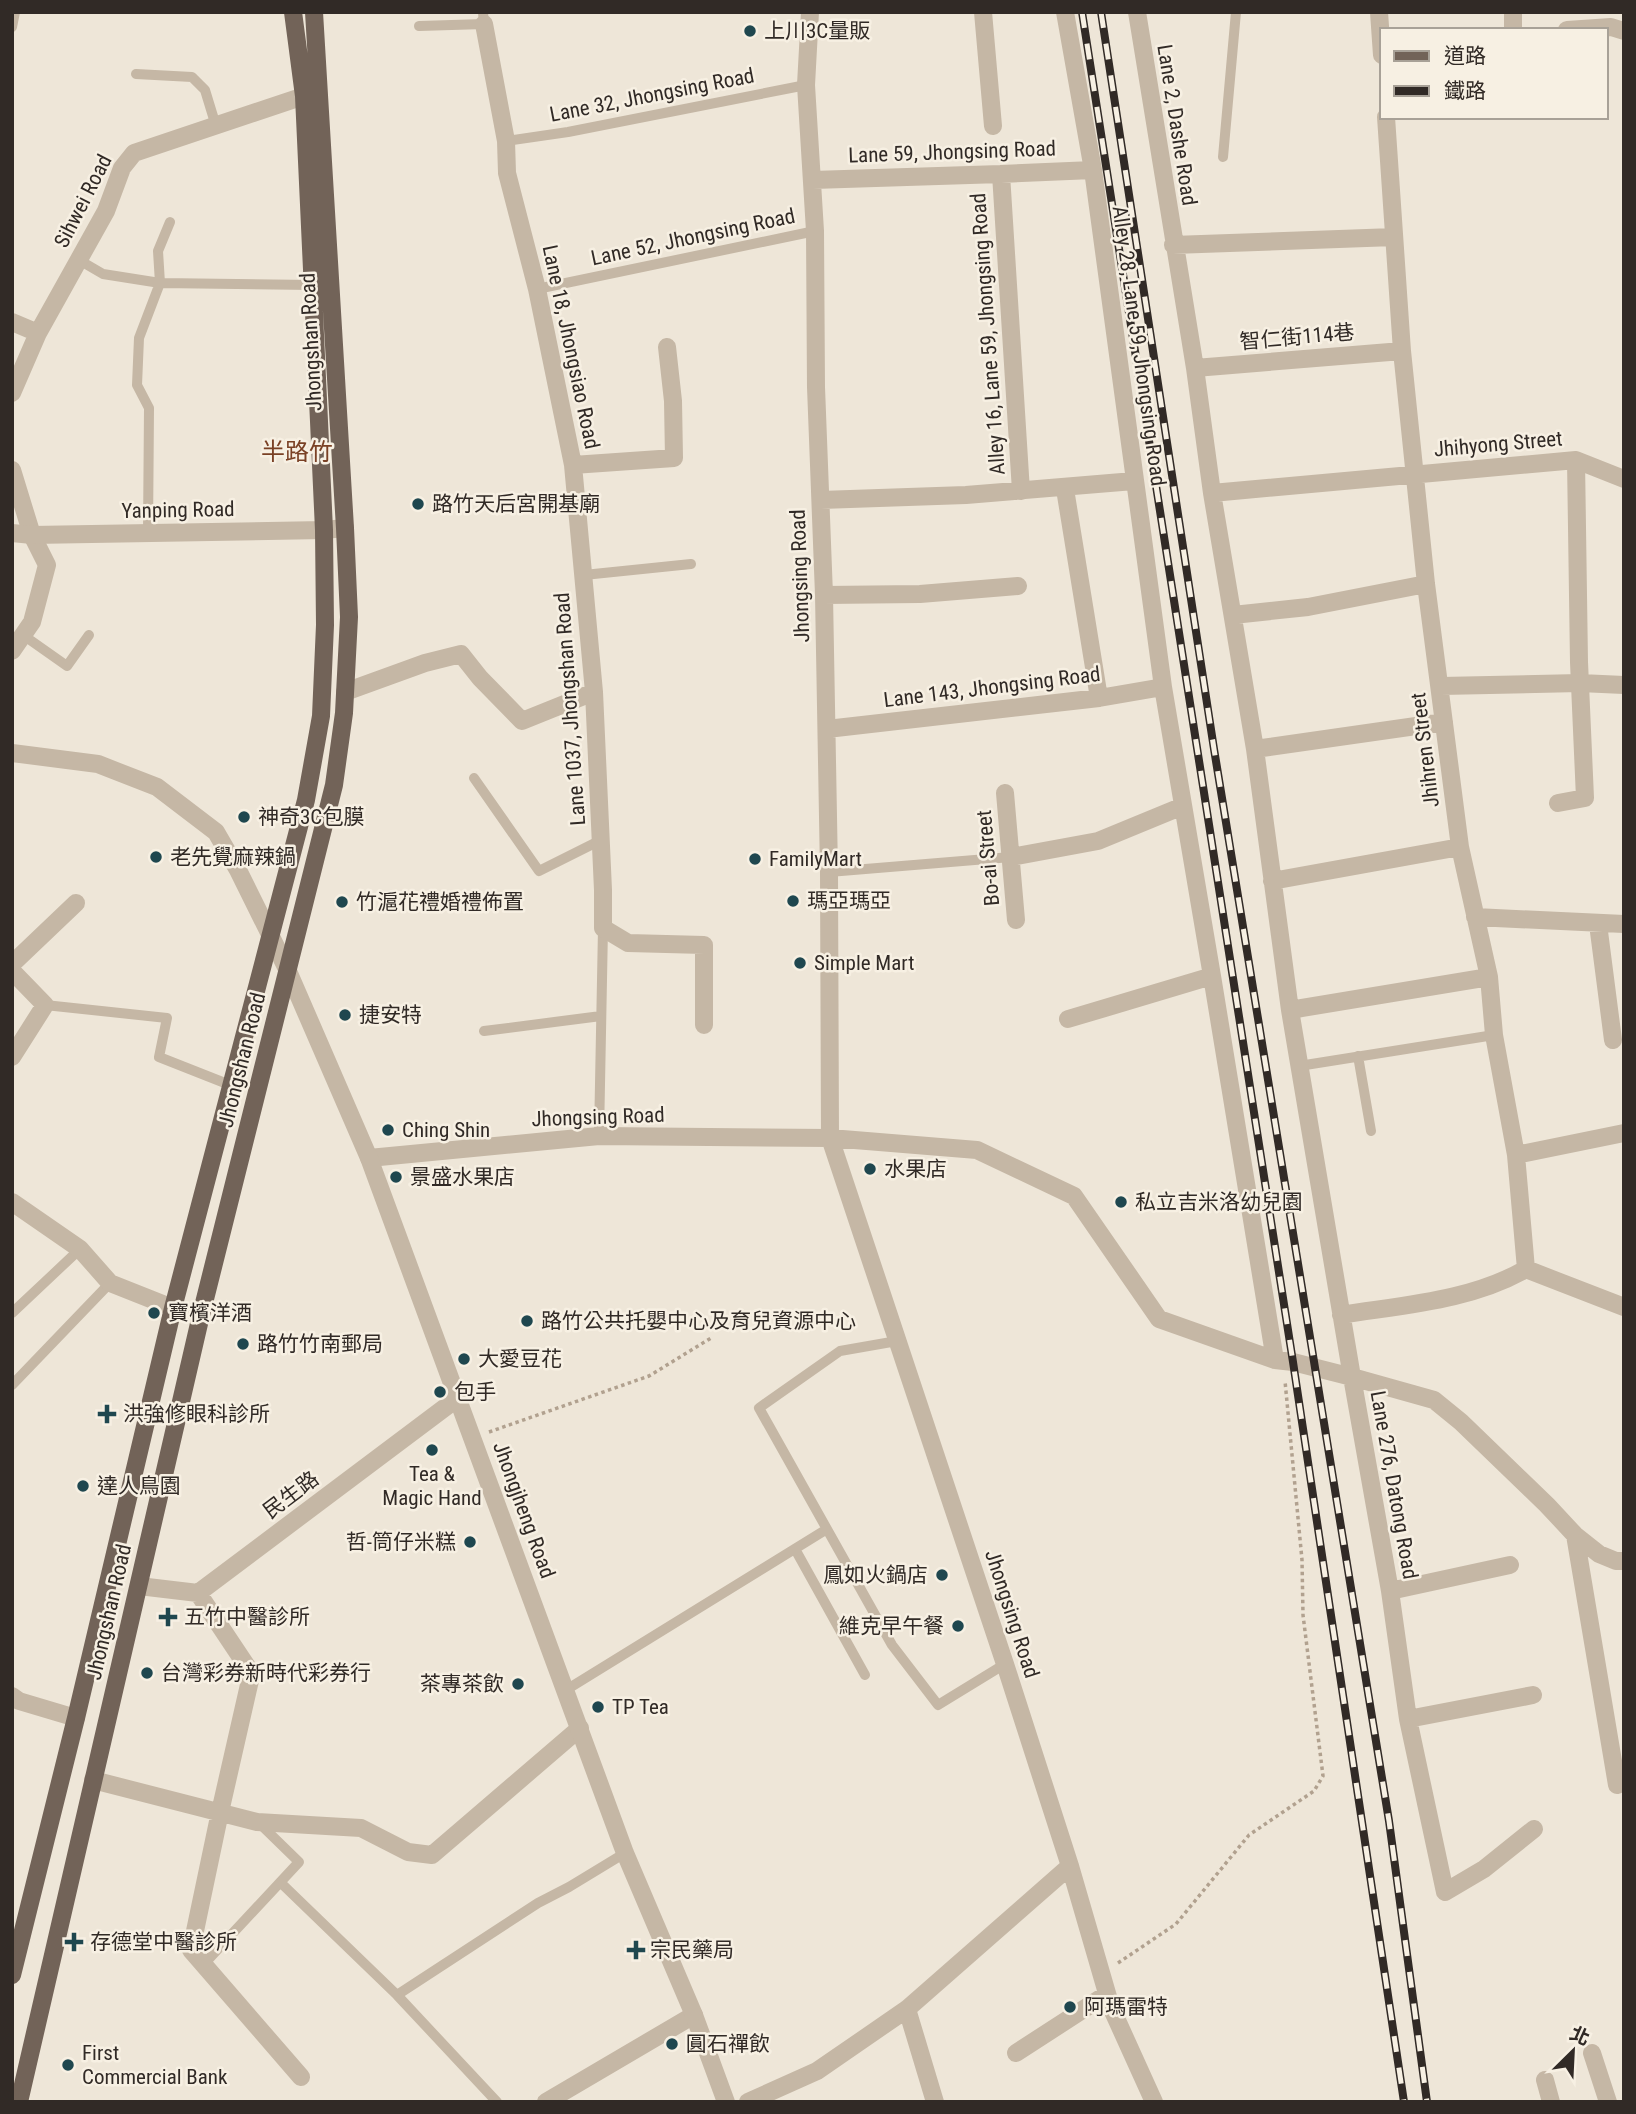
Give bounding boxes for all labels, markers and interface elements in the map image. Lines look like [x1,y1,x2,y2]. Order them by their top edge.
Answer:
place label: 上川3C量販 [764,19,870,43]
marker: 上川3C量販 [742,23,758,39]
legend [1380,28,1608,119]
street label: Lane 2, Dashe Road [1152,43,1202,207]
text: 道路 [1444,44,1486,68]
street label: Lane 32, Jhongsing Road [548,63,756,127]
text: 鐵路 [1444,79,1486,103]
street label: Lane 59, Jhongsing Road [848,136,1056,168]
street label: Sihwei Road [49,150,117,252]
street label: Alley 16, Lane 59, Jhongsing Road [966,192,1010,476]
street label: Lane 52, Jhongsing Road [589,204,797,270]
street label: Alley 28, Lane 59, Jhongsing Road [1107,204,1171,488]
street label: Lane 18, Jhongsiao Road [538,243,604,451]
street label: Jhongshan Road [295,272,327,412]
street label: 智仁街114巷 [1239,320,1355,354]
street label: Jhihyong Street [1433,426,1563,462]
district label: 半路竹 [261,438,333,466]
place label: 路竹天后宮開基廟 [432,492,600,516]
marker: 路竹天后宮開基廟 [410,496,426,512]
street label: Yanping Road [121,497,235,523]
street label: Jhongsing Road [786,509,814,643]
street label: Lane 1037, Jhongshan Road [550,592,590,826]
street label: Lane 143, Jhongsing Road [882,662,1102,712]
street label: Jhihren Street [1406,691,1444,809]
place label: 神奇3C包膜 [258,805,364,829]
marker: 神奇3C包膜 [236,809,252,825]
street label: Bo-ai Street [972,809,1004,907]
place label: 老先覺麻辣鍋 [170,845,296,869]
place label: FamilyMart [769,847,862,871]
marker: 老先覺麻辣鍋 [148,849,164,865]
marker: FamilyMart [747,851,763,867]
place label: 瑪亞瑪亞 [807,889,891,913]
place label: 竹滬花禮婚禮佈置 [356,890,524,914]
marker: 瑪亞瑪亞 [785,893,801,909]
marker: 竹滬花禮婚禮佈置 [334,894,350,910]
place label: Simple Mart [814,951,914,975]
marker: Simple Mart [792,955,808,971]
street label: Jhongshan Road [214,990,270,1130]
place label: 捷安特 [359,1003,422,1027]
marker: 捷安特 [337,1007,353,1023]
street label: Jhongsing Road [531,1103,665,1131]
place label: Ching Shin [402,1118,490,1142]
marker: Ching Shin [380,1122,396,1138]
place label: 水果店 [884,1157,947,1181]
marker: 水果店 [862,1161,878,1177]
place label: 景盛水果店 [410,1165,515,1189]
marker: 景盛水果店 [388,1169,404,1185]
place label: 私立吉米洛幼兒園 [1135,1190,1303,1214]
marker: 私立吉米洛幼兒園 [1113,1194,1129,1210]
place label: 寶檳洋酒 [168,1301,252,1325]
marker: 寶檳洋酒 [146,1305,162,1321]
place label: 路竹公共托嬰中心及育兒資源中心 [541,1309,856,1333]
marker: 路竹公共托嬰中心及育兒資源中心 [519,1313,535,1329]
place label: 路竹竹南郵局 [257,1332,383,1356]
marker: 路竹竹南郵局 [235,1336,251,1352]
place label: 大愛豆花 [478,1347,562,1371]
marker: 大愛豆花 [456,1351,472,1367]
place label: 包手 [454,1380,496,1404]
marker: 包手 [432,1384,448,1400]
street label: Lane 276, Datong Road [1366,1389,1422,1581]
place label: 洪強修眼科診所 [123,1402,270,1426]
marker: 洪強修眼科診所 [97,1404,117,1424]
street label: Jhongjheng Road [488,1438,560,1582]
marker: Tea & Magic Hand [424,1442,440,1458]
place label: Tea & Magic Hand [382,1462,482,1510]
street label: 民生路 [259,1466,323,1524]
place label: 達人鳥園 [97,1474,181,1498]
marker: 達人鳥園 [75,1478,91,1494]
place label: 哲-筒仔米糕 [346,1530,456,1554]
marker: 哲-筒仔米糕 [462,1534,478,1550]
street label: Jhongshan Road [82,1542,136,1682]
street label: Jhongsing Road [980,1547,1044,1681]
place label: 鳳如火鍋店 [823,1563,928,1587]
marker: 鳳如火鍋店 [934,1567,950,1583]
place label: 五竹中醫診所 [184,1605,310,1629]
marker: 五竹中醫診所 [158,1607,178,1627]
place label: 維克早午餐 [839,1614,944,1638]
marker: 維克早午餐 [950,1618,966,1634]
place label: 台灣彩券新時代彩券行 [161,1661,371,1685]
marker: 台灣彩券新時代彩券行 [139,1665,155,1681]
place label: 茶專茶飲 [420,1672,504,1696]
marker: 茶專茶飲 [510,1676,526,1692]
place label: TP Tea [612,1695,669,1719]
marker: TP Tea [590,1699,606,1715]
place label: 存德堂中醫診所 [90,1930,237,1954]
marker: 存德堂中醫診所 [64,1932,84,1952]
place label: 宗民藥局 [650,1938,734,1962]
marker: 宗民藥局 [628,1942,644,1958]
place label: 阿瑪雷特 [1084,1995,1168,2019]
marker: 阿瑪雷特 [1062,1999,1078,2015]
north arrow [1538,2016,1608,2086]
text: 北 [1566,2022,1593,2050]
place label: 圓石禪飲 [686,2032,770,2056]
marker: 圓石禪飲 [664,2036,680,2052]
place label: First Commercial Bank [82,2041,228,2089]
marker: First Commercial Bank [60,2057,76,2073]

